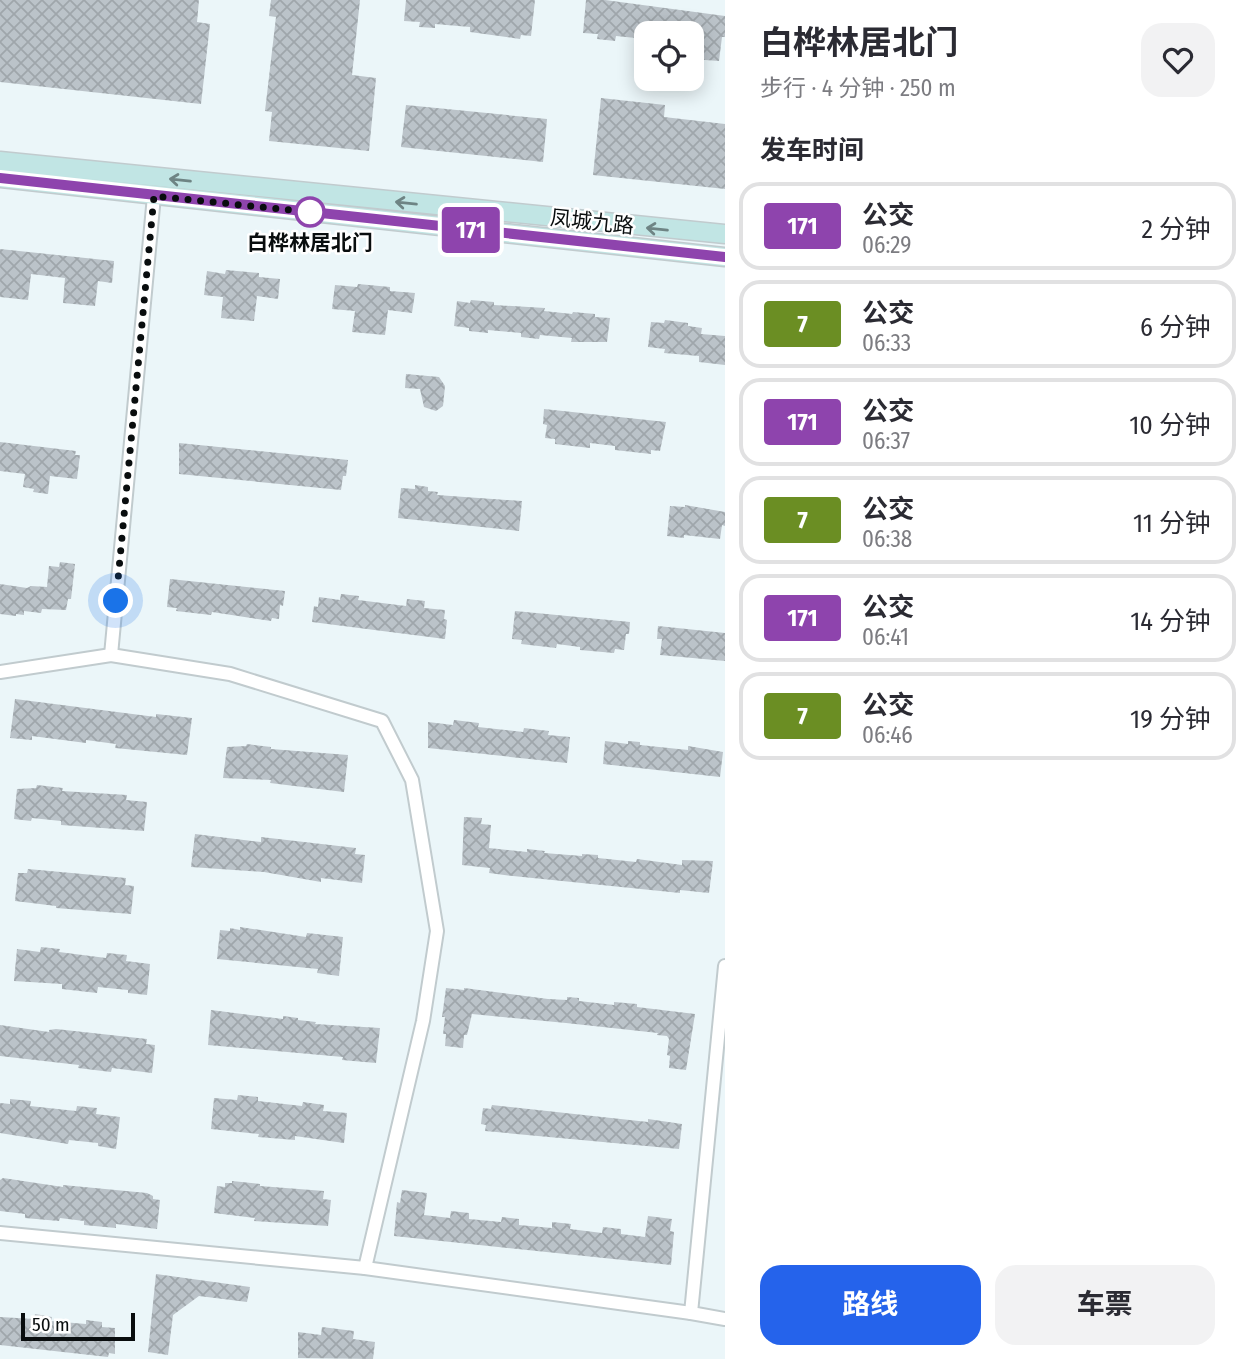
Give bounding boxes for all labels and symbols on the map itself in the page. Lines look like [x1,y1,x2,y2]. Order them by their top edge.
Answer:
one-way arrow [169,173,192,186]
one-way arrow [396,196,418,209]
marker: 白桦林居北门 [295,197,325,227]
street label: 凤城九路 [549,205,635,239]
line badge: 171 [431,207,511,253]
one-way arrow [646,222,669,235]
place label: 白桦林居北门 [247,230,373,256]
your location [98,583,133,618]
scale bar [21,1310,135,1342]

